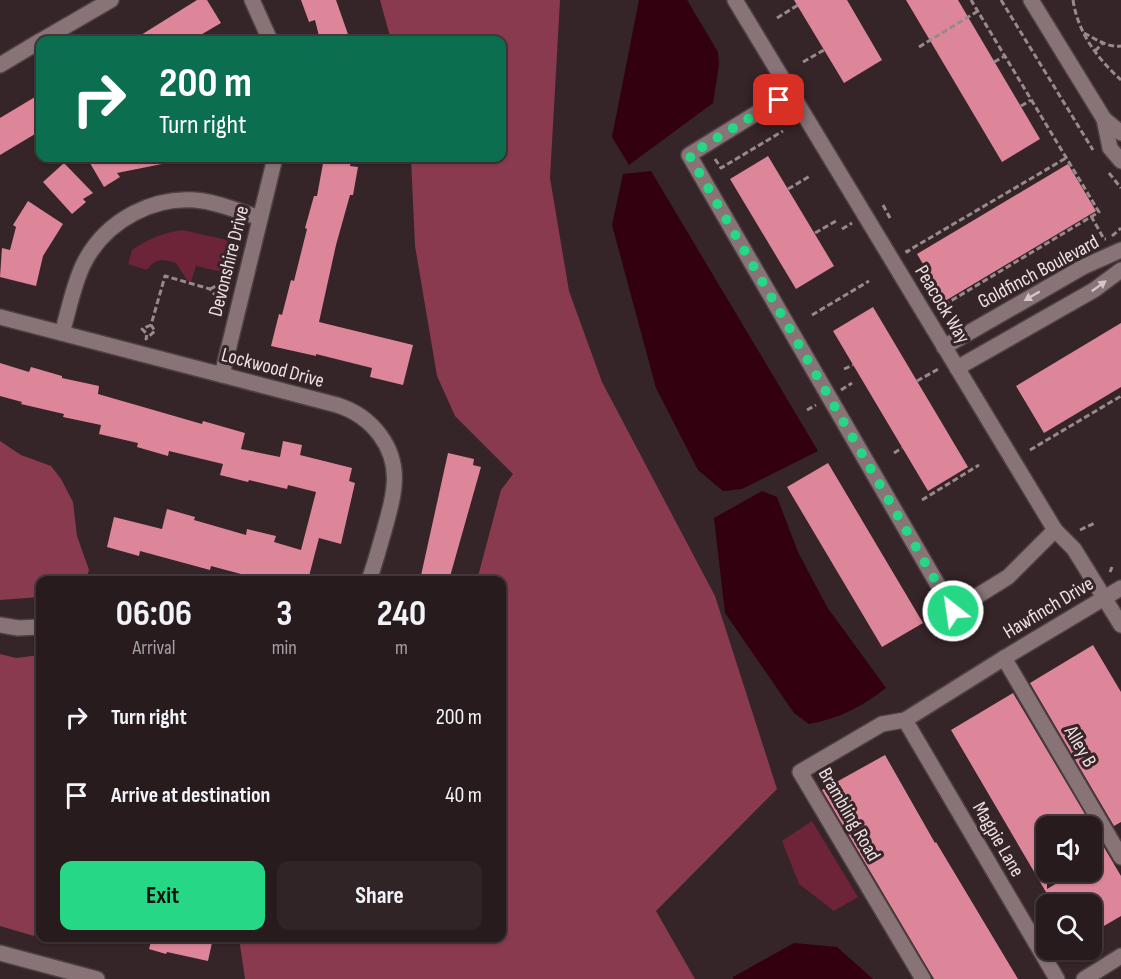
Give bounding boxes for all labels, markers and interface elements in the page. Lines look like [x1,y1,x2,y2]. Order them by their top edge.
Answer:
text: 200 m [159,58,252,109]
icon: right [60,60,138,138]
pin [753,74,804,125]
icon: arrive [762,83,795,116]
text: Turn right [159,109,246,141]
street label: Devonshire Drive [204,203,254,319]
street label: Goldfinch Boulevard [974,230,1103,314]
street label: Peacock Way [909,261,975,348]
one-way arrow [1090,280,1106,292]
one-way arrow [1024,291,1040,302]
street label: Lockwood Drive [219,343,327,393]
street label: Hawfinch Drive [999,572,1098,644]
position arrow [921,579,985,643]
text: 06:06 [116,593,192,636]
text: 3 [276,593,292,636]
text: 240 [377,593,426,636]
text: Arrival [132,636,175,660]
text: min [272,636,297,660]
text: m [395,636,408,660]
icon: right [60,701,93,734]
text: Turn right [111,704,187,731]
text: 200 m [436,704,482,731]
street label: Alley B [1058,721,1102,772]
street label: Brambling Road [813,763,886,866]
icon: arrive [60,779,93,812]
text: Arrive at destination [111,782,270,809]
text: 40 m [445,782,482,809]
street label: Magpie Lane [967,798,1029,881]
map controls [1036,816,1102,960]
button: sound [1036,816,1102,882]
button: Exit [60,861,265,930]
button: Share [277,861,482,930]
button: search [1036,894,1102,960]

